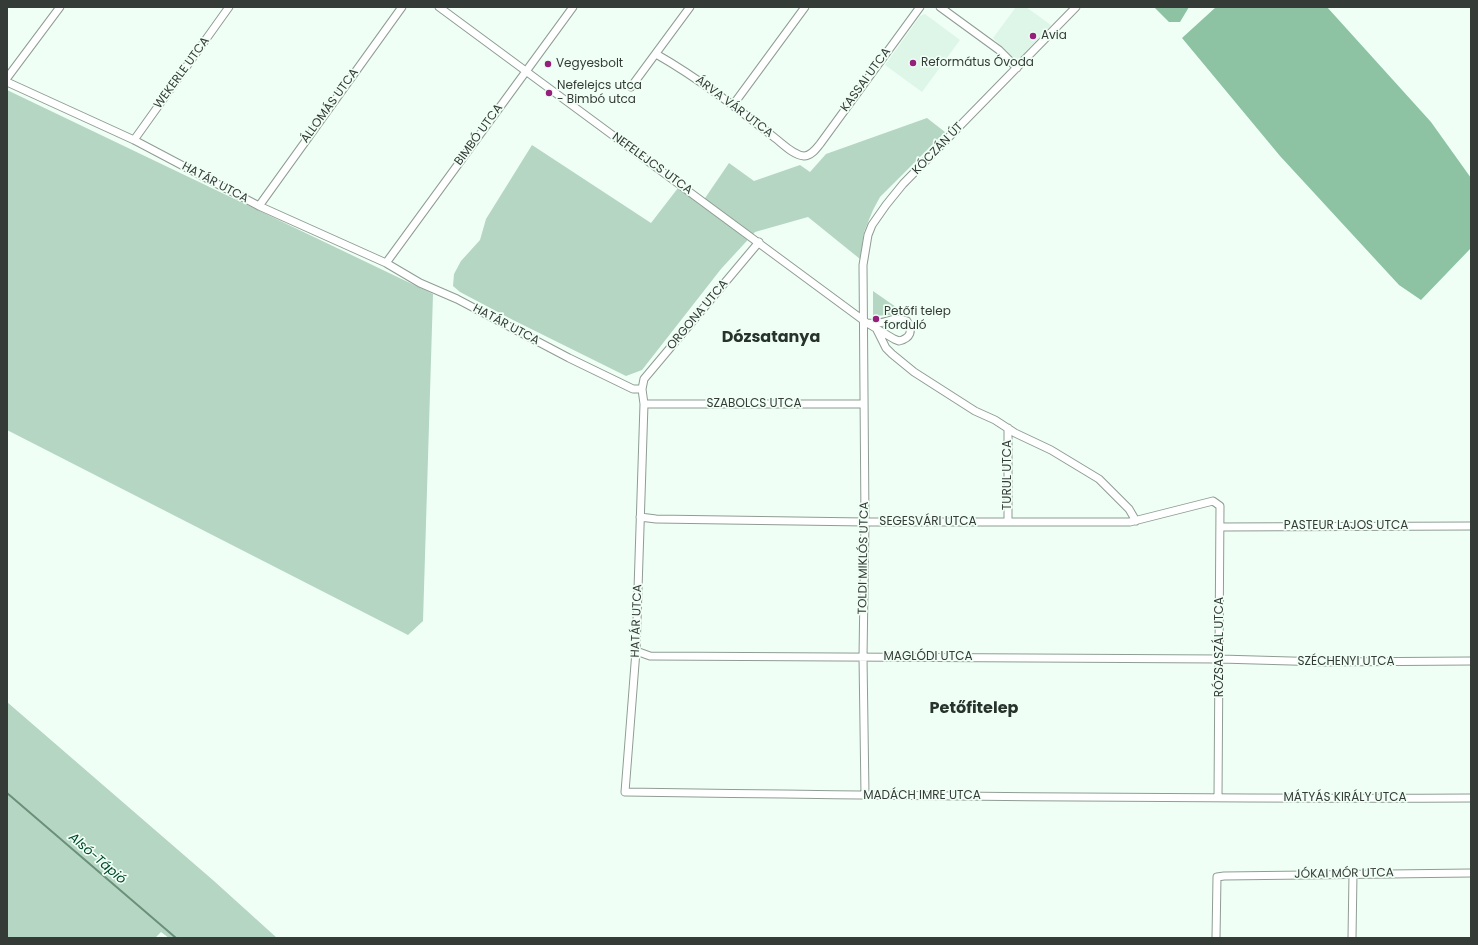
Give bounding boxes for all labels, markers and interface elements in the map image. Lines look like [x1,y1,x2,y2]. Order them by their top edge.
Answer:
place label: Avia [1041,29,1067,43]
marker: Avia [1028,31,1038,41]
street label: WEKERLE UTCA [151,34,213,112]
street label: KASSAI UTCA [838,45,894,115]
place label: Református Óvoda [921,56,1034,70]
place label: Vegyesbolt [556,57,623,71]
marker: Református Óvoda [908,58,918,68]
marker: Vegyesbolt [543,59,553,69]
street label: ÁLLOMÁS UTCA [298,66,362,146]
street label: ÁRVA VÁR UTCA [692,73,776,141]
place label: Nefelejcs utca - Bimbó utca [557,79,642,107]
marker: Nefelejcs utca - Bimbó utca [544,88,554,98]
street label: BIMBÓ UTCA [452,101,506,169]
street label: KÓCZÁN ÚT [910,120,966,178]
street label: NEFELEJCS UTCA [609,130,695,198]
street label: HATÁR UTCA [179,159,251,207]
street label: ORGONA UTCA [664,277,732,353]
street label: HATÁR UTCA [470,301,542,349]
place label: Petőfi telep forduló [884,305,951,333]
marker: Petőfi telep forduló [871,314,881,324]
district label: Dózsatanya [722,328,820,348]
street label: SZABOLCS UTCA [706,397,802,411]
street label: TURUL UTCA [1001,440,1015,510]
street label: TOLDI MIKLÓS UTCA [856,501,872,615]
street label: SEGESVÁRI UTCA [879,515,977,529]
street label: PASTEUR LAJOS UTCA [1284,519,1408,533]
street label: HATÁR UTCA [629,584,645,658]
street label: RÓZSASZÁL UTCA [1213,597,1227,697]
street label: MAGLÓDI UTCA [884,650,972,664]
street label: SZÉCHENYI UTCA [1298,655,1394,669]
district label: Petőfitelep [930,699,1018,719]
street label: MADÁCH IMRE UTCA [863,789,981,803]
street label: MÁTYÁS KIRÁLY UTCA [1283,791,1407,805]
water label: Alsó-Tápió [65,830,129,888]
street label: JÓKAI MÓR UTCA [1294,866,1394,882]

